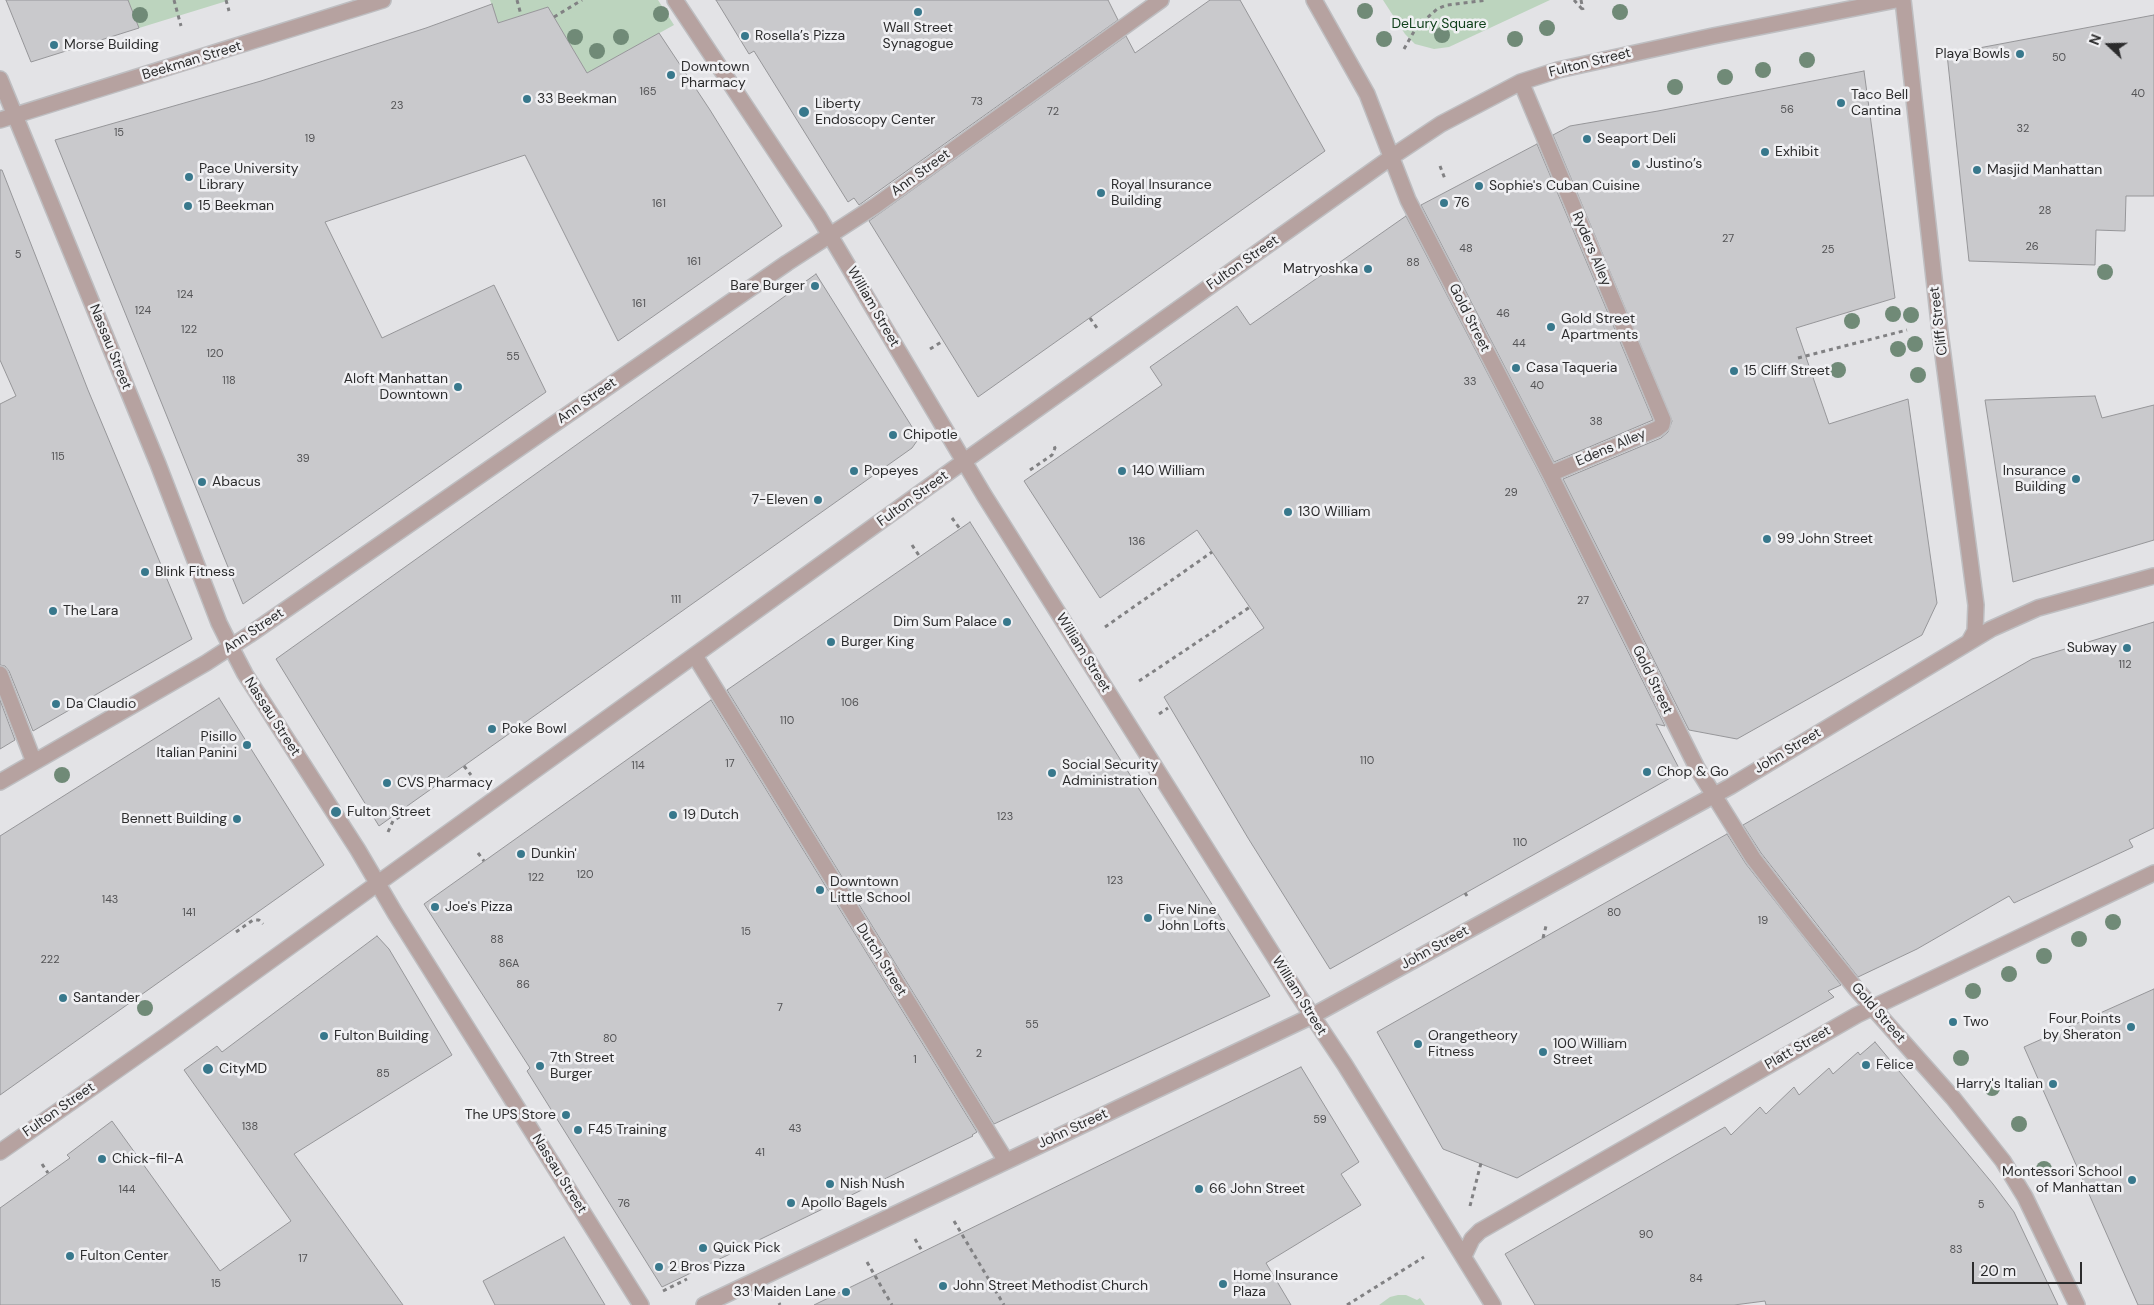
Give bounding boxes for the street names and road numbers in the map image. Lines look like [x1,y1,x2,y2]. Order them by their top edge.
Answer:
street label: Beekman Street [140,38,244,84]
street label: Fulton Street [1547,45,1633,81]
street label: Ann Street [888,146,954,200]
street label: Ryders Alley [1568,209,1614,289]
street label: Fulton Street [1204,232,1282,294]
street label: William Street [843,264,903,350]
street label: Gold Street [1445,281,1493,355]
street label: Cliff Street [1926,286,1952,356]
street label: Nassau Street [85,302,135,392]
street label: Ann Street [554,374,620,428]
street label: Edens Alley [1573,426,1649,470]
street label: Fulton Street [874,468,952,530]
street label: Ann Street [221,605,287,657]
street label: William Street [1052,610,1114,696]
street label: Gold Street [1628,643,1676,717]
street label: Nassau Street [240,675,304,759]
street label: John Street [1752,725,1824,777]
street label: Dutch Street [852,921,910,999]
street label: John Street [1398,923,1472,973]
street label: William Street [1268,953,1330,1039]
street label: Gold Street [1847,979,1909,1047]
street label: Platt Street [1762,1022,1834,1074]
street label: Fulton Street [20,1079,98,1141]
street label: John Street [1036,1106,1110,1152]
street label: Nassau Street [528,1131,590,1217]

